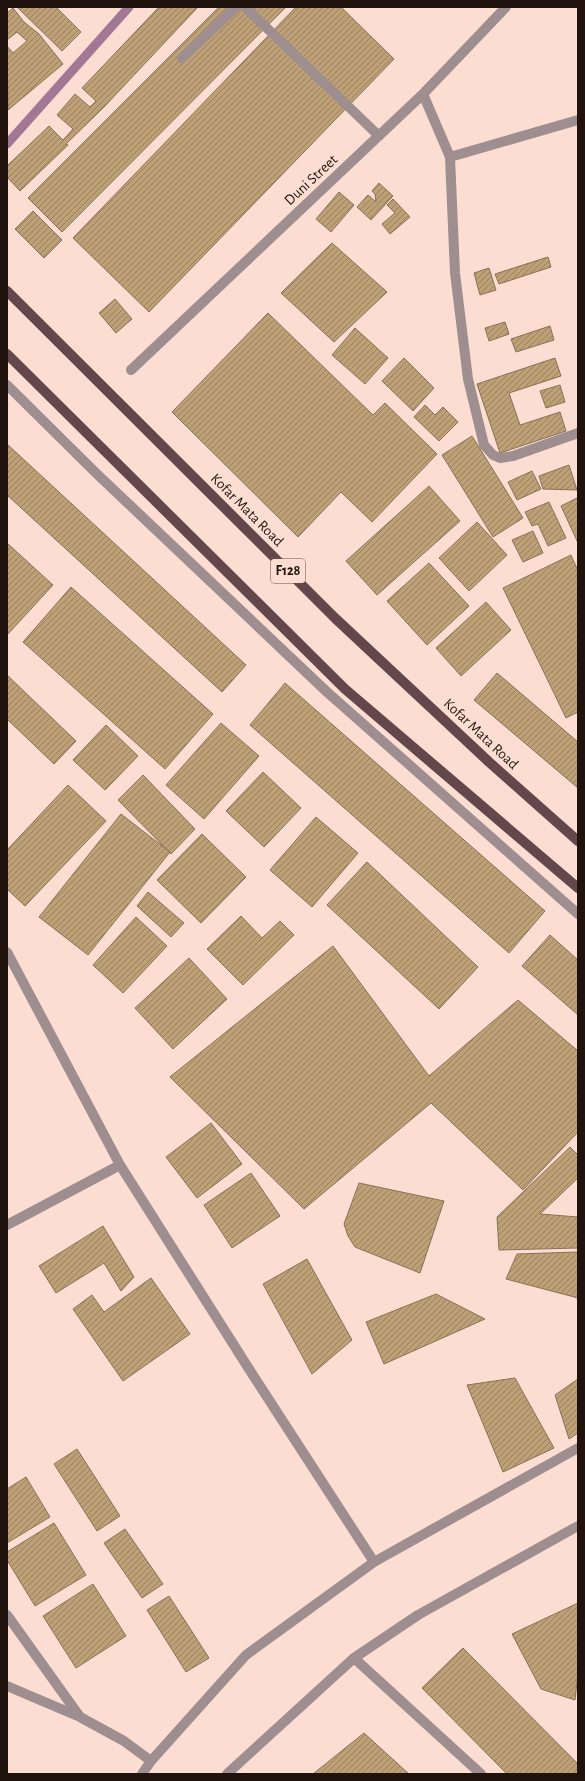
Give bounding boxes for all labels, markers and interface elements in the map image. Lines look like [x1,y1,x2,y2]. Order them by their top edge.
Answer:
street label: Duni Street [282,152,341,208]
street label: Kofar Mata Road [208,471,286,549]
road number: F128 [271,559,305,583]
street label: Kofar Mata Road [441,696,521,772]

